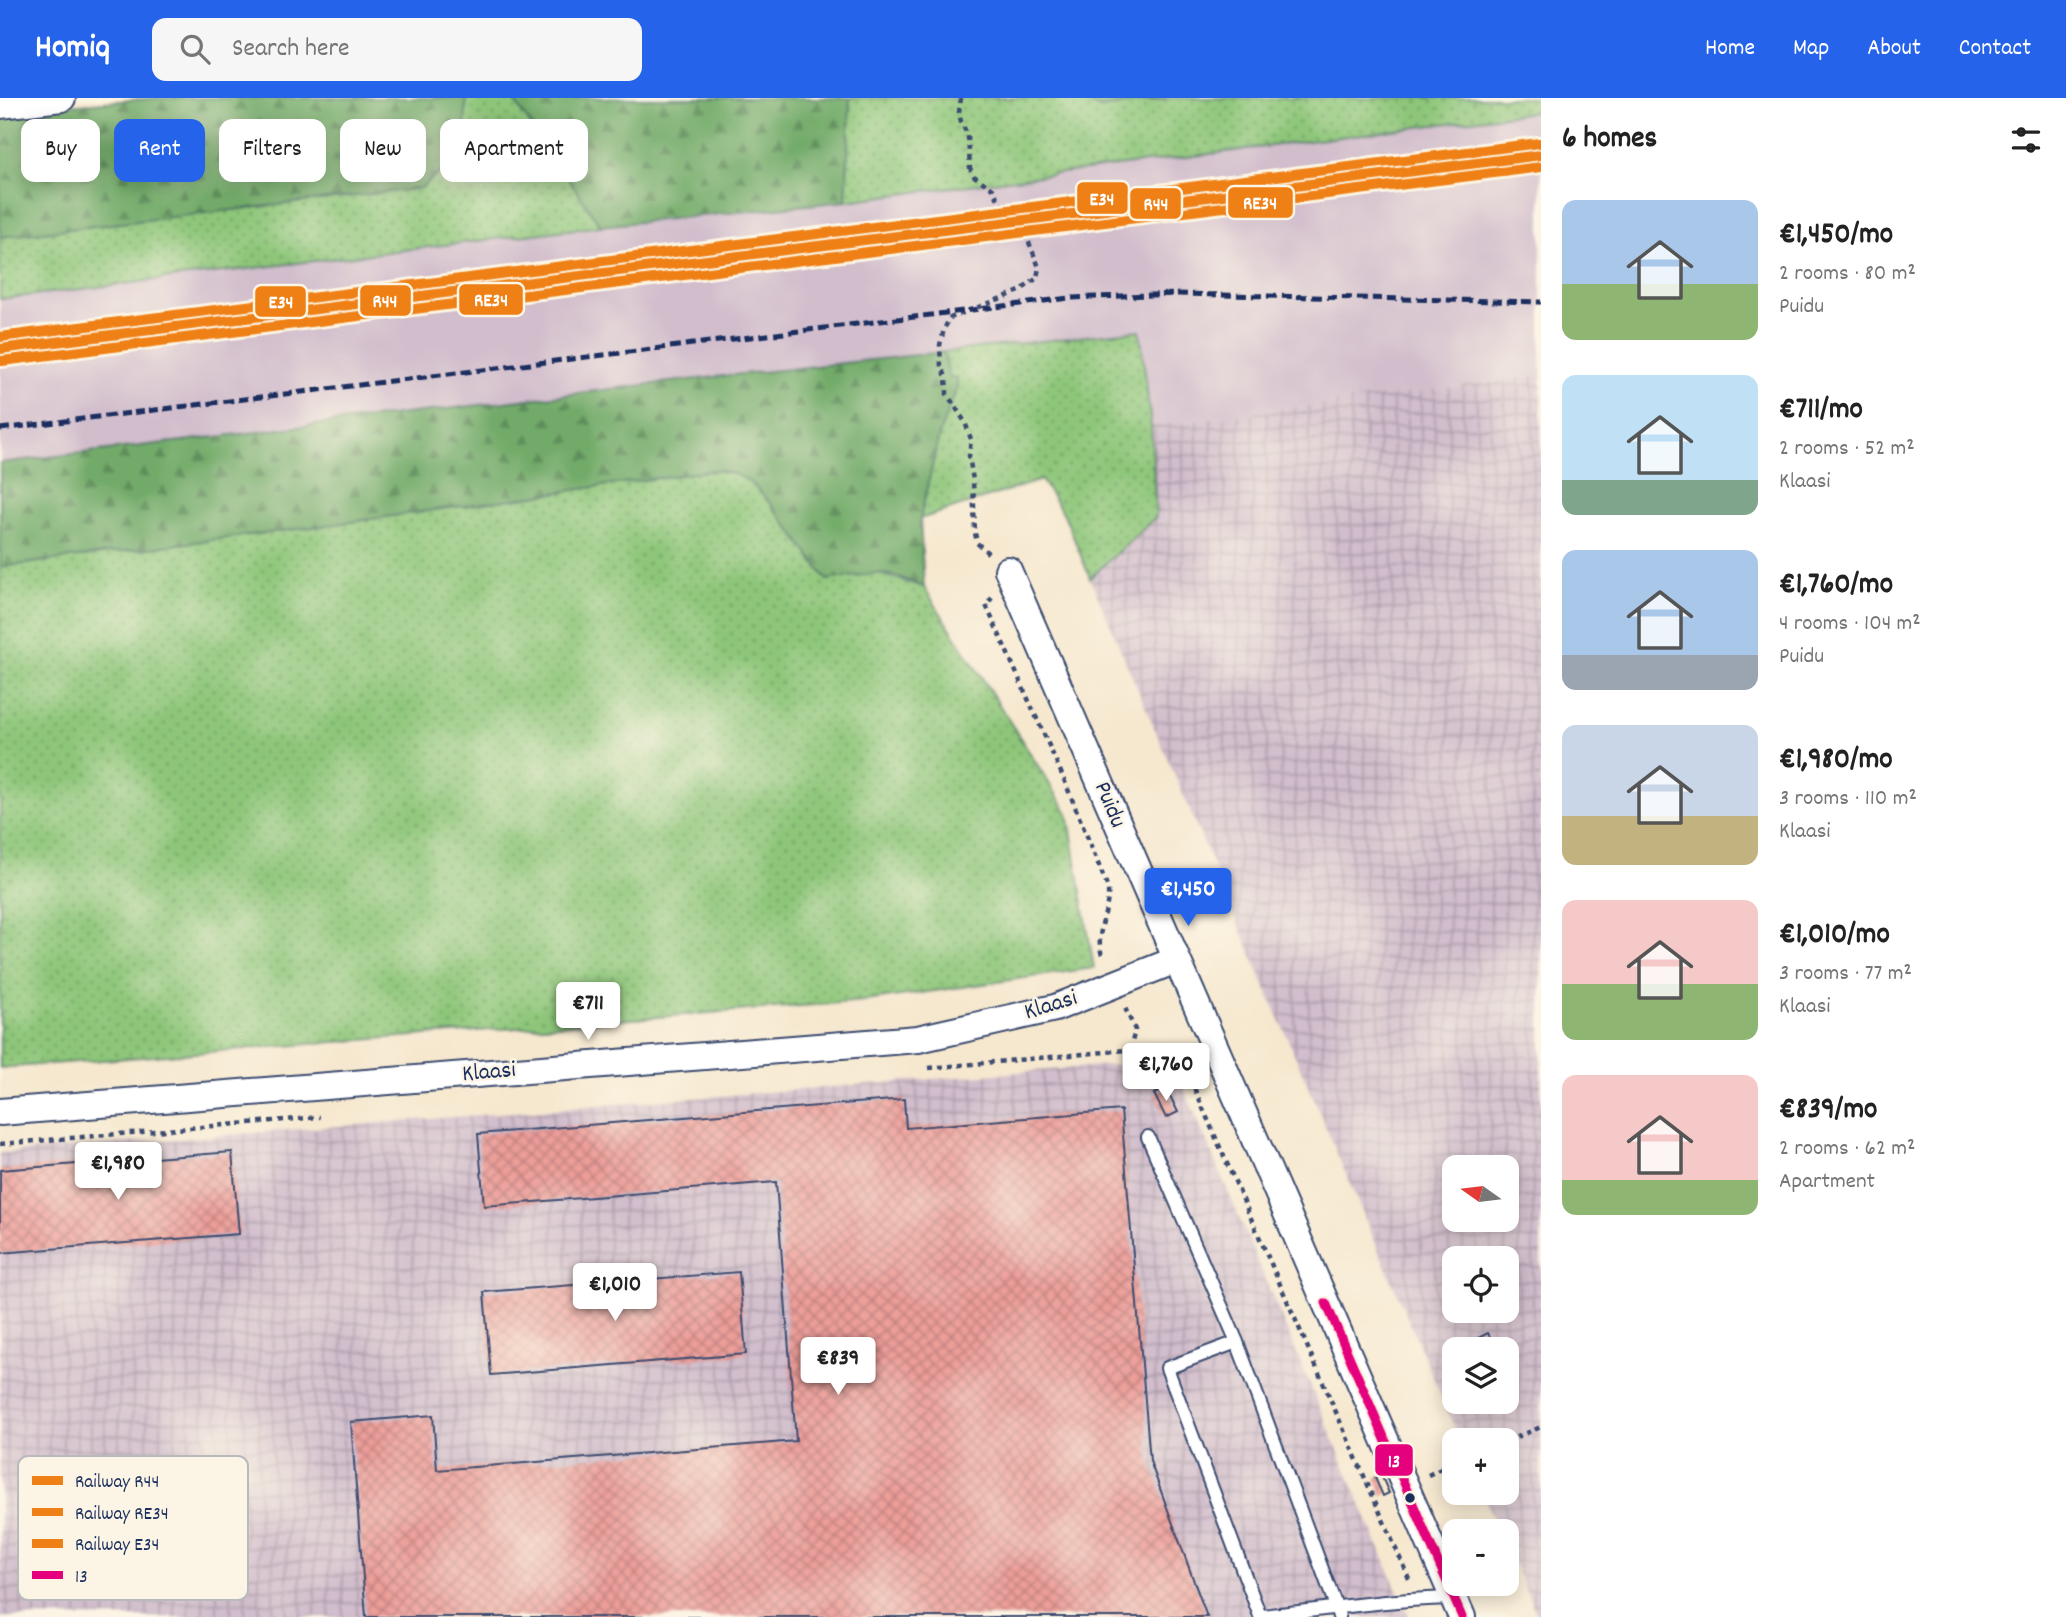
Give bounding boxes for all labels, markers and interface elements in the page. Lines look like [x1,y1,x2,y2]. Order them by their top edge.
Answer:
search box [152,18,642,81]
text: Homiq [35,26,110,73]
icon: search [176,30,214,68]
text: Search here [232,31,349,68]
text: Home [1705,32,1755,66]
text: Map [1793,32,1829,66]
text: About [1867,32,1921,66]
text: Contact [1959,32,2031,66]
chip: Buy [21,119,100,182]
chip: Rent [114,119,205,182]
chip: Filters [219,119,326,182]
chip: New [340,119,426,182]
chip: Apartment [440,119,588,182]
text: 6 homes [1562,119,1657,162]
icon: filters [2007,121,2045,159]
line badge: E34 [1076,181,1129,215]
line badge: RE34 [1227,186,1294,219]
line badge: R44 [1129,187,1182,220]
text: E34 [1090,188,1114,215]
text: RE34 [1243,192,1277,219]
text: R44 [1143,193,1169,220]
text: €1,450/mo [1779,215,1893,258]
icon: home [1618,228,1702,312]
text: 2 rooms · 80 m² [1779,258,1916,291]
line badge: RE34 [458,283,524,316]
line badge: R44 [359,284,412,317]
line badge: E34 [254,285,307,318]
text: RE34 [474,289,508,316]
text: R44 [372,290,398,317]
text: E34 [269,291,293,318]
text: Puidu [1779,291,1824,324]
text: €711/mo [1779,390,1863,433]
icon: home [1618,403,1702,487]
text: 2 rooms · 52 m² [1779,433,1915,466]
text: Klaasi [1779,466,1831,499]
text: €1,760/mo [1779,565,1893,608]
icon: home [1618,578,1702,662]
text: 4 rooms · 104 m² [1779,608,1921,641]
text: Puidu [1779,641,1824,674]
text: €1,980/mo [1779,740,1893,783]
icon: home [1618,753,1702,837]
street label: Puidu [1084,777,1134,833]
text: 3 rooms · 110 m² [1779,783,1917,816]
text: Klaasi [1779,816,1831,849]
pin: €1,450 [1131,868,1245,928]
text: €1,450 [1161,874,1215,907]
text: €1,010/mo [1779,915,1890,958]
icon: home [1618,928,1702,1012]
text: 3 rooms · 77 m² [1779,958,1912,991]
pin: €711 [547,982,629,1042]
street label: Klaasi [1020,982,1082,1030]
text: €711 [572,988,604,1021]
text: Klaasi [1779,991,1831,1024]
pin: €1,760 [1109,1044,1223,1103]
text: €1,760 [1139,1049,1193,1082]
street label: Klaasi [461,1054,517,1092]
text: €839/mo [1779,1090,1877,1133]
icon: home [1618,1103,1702,1187]
text: 2 rooms · 62 m² [1779,1133,1915,1166]
pin: €1,980 [61,1142,175,1202]
text: €1,980 [91,1148,145,1181]
north arrow [1442,1155,1519,1232]
map controls [1442,1155,1519,1596]
text: Apartment [1779,1166,1875,1199]
button: locate [1442,1246,1519,1323]
pin: €1,010 [558,1264,672,1323]
text: €1,010 [589,1269,641,1302]
button: layers [1442,1337,1519,1414]
pin: €839 [797,1338,879,1397]
text: €839 [817,1343,859,1376]
button: + [1442,1428,1519,1505]
line badge: 13 [1374,1443,1414,1477]
text: 13 [1388,1450,1400,1477]
legend [18,1456,248,1600]
text: Railway R44 [75,1470,159,1497]
unlabelled marker [1403,1491,1417,1505]
text: Railway RE34 [75,1502,169,1529]
button: − [1442,1519,1519,1596]
text: Railway E34 [75,1533,159,1560]
text: 13 [75,1565,88,1592]

